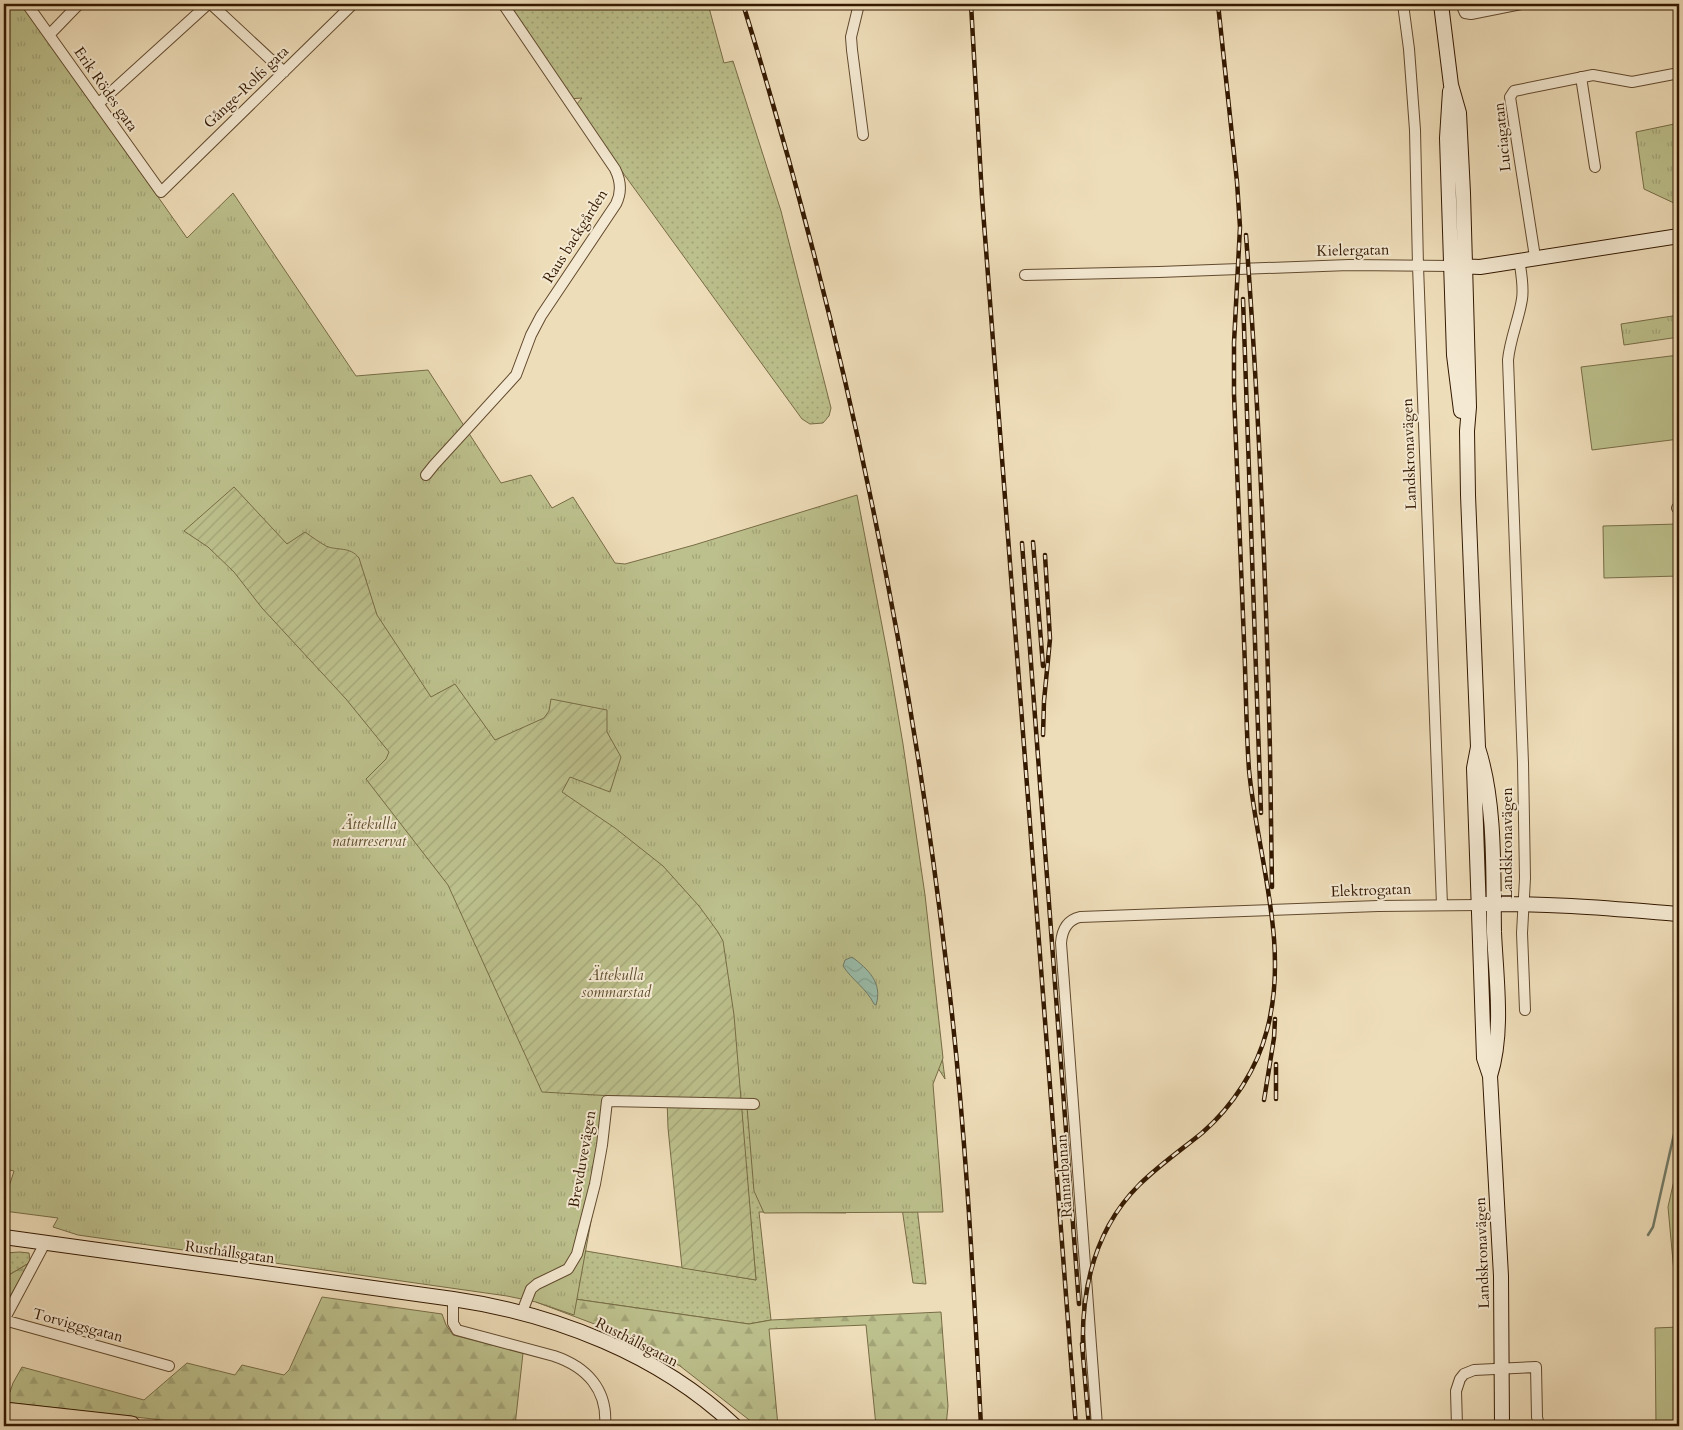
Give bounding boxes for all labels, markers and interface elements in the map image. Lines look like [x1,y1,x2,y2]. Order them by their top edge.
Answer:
street label: Gånge-Rolfs gata [199,41,293,133]
street label: Erik Rödes gata [69,43,143,136]
street label: Luciagatan [1488,101,1516,173]
street label: Raus backgården [538,185,612,287]
street label: Kielergatan [1316,239,1390,261]
street label: Landskronavägen [1397,397,1421,510]
street label: Landskronavägen [1497,787,1517,899]
park label: Ättekulla naturreservat [332,814,407,851]
street label: Elektrogatan [1330,879,1412,901]
park label: Ättekulla sommarstad [581,965,652,1002]
street label: Brevduvevägen [564,1108,600,1209]
street label: Rännarbanan [1051,1133,1077,1219]
street label: Landskronavägen [1470,1196,1494,1309]
street label: Rusthållsgatan [184,1236,277,1268]
street label: Torviggsgatan [31,1303,126,1347]
street label: Rusthållsgatan [592,1313,682,1372]

